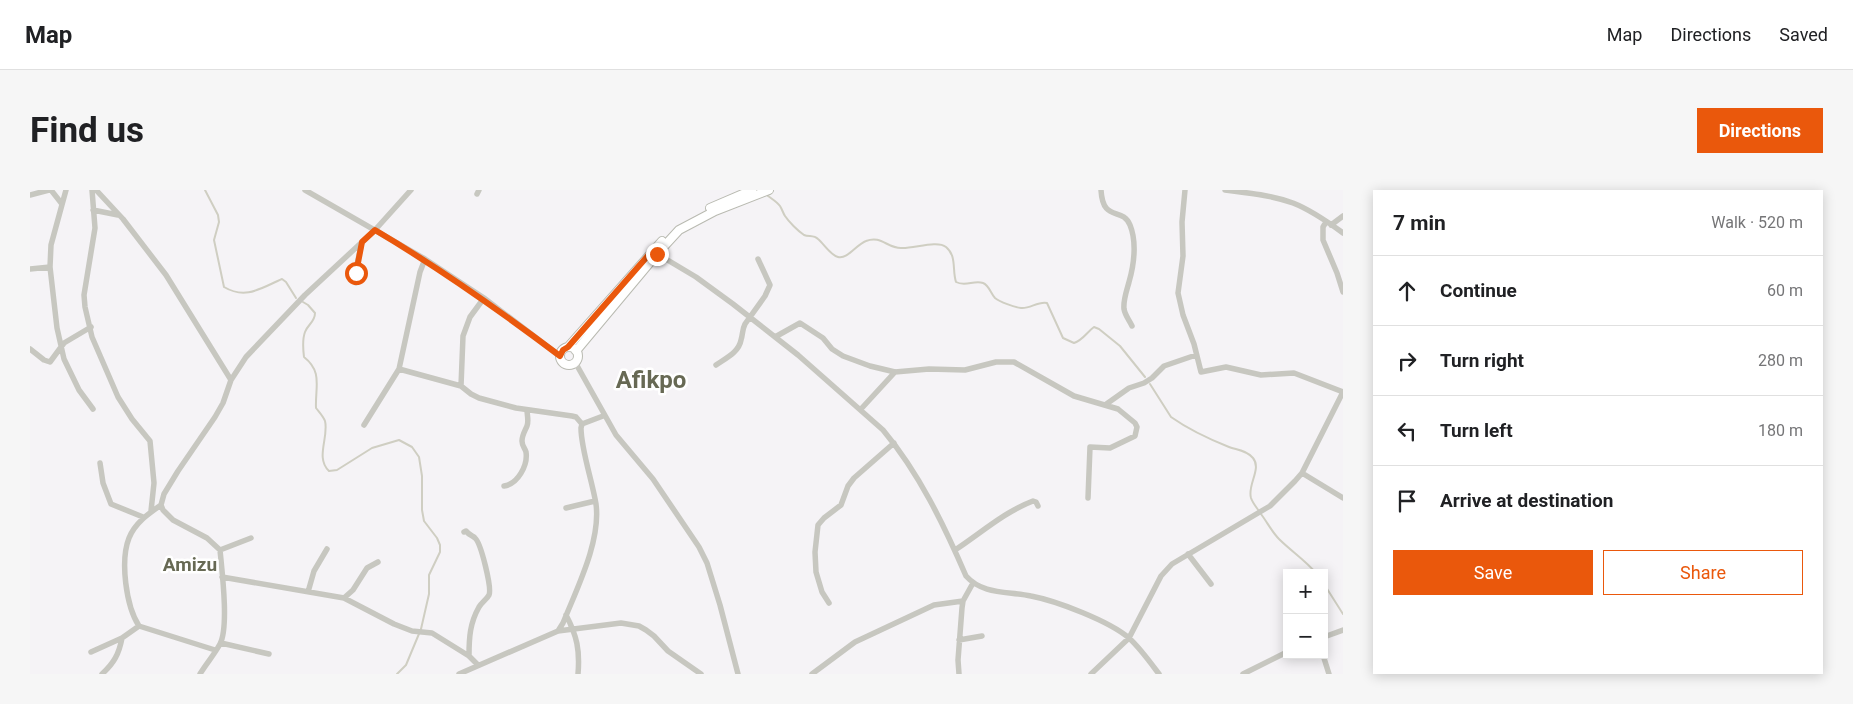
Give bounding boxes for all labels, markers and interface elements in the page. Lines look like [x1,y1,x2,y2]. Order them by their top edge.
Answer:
text: Map [25,21,72,49]
text: Map [1607,24,1642,45]
text: Directions [1670,24,1751,45]
text: Saved [1779,24,1828,45]
button: Directions [1697,108,1823,153]
text: Find us [30,110,144,151]
text: 7 min [1393,211,1446,235]
text: Walk · 520 m [1711,213,1803,232]
route end [646,243,669,266]
route start [345,262,368,285]
icon: ahead [1393,277,1421,305]
text: Continue [1440,279,1517,302]
text: 60 m [1767,281,1803,300]
icon: right [1393,347,1421,375]
text: Turn right [1440,349,1524,372]
text: 280 m [1758,351,1803,370]
district label: Afikpo [616,366,686,394]
icon: left [1393,417,1421,445]
text: Turn left [1440,419,1513,442]
text: 180 m [1758,421,1803,440]
icon: arrive [1393,487,1421,515]
text: Arrive at destination [1440,489,1613,512]
button: Save [1393,550,1593,595]
button: Share [1603,550,1803,595]
district label: Amizu [163,553,217,576]
map controls [1283,569,1328,659]
button: + [1283,569,1328,614]
button: − [1283,614,1328,659]

